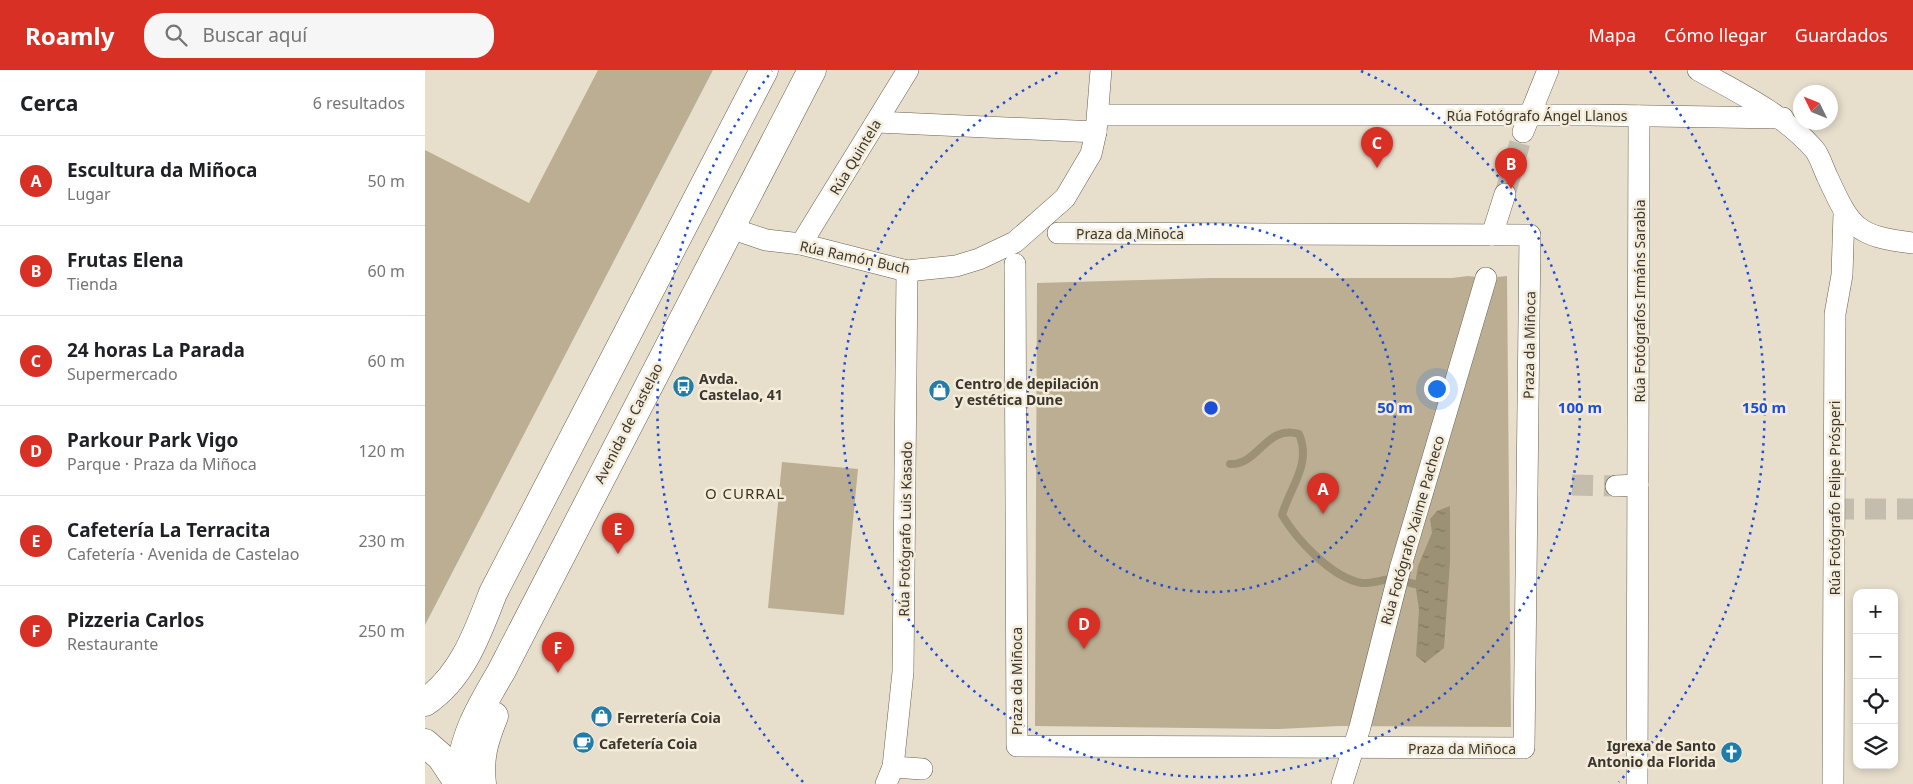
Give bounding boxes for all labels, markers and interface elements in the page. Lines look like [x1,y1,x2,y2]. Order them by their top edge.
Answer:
search box [144,13,494,58]
text: Roamly [25,19,114,52]
icon: search [162,21,190,49]
text: Buscar aquí [202,22,307,48]
text: Mapa [1589,23,1636,47]
text: Cómo llegar [1664,23,1767,47]
text: Guardados [1795,23,1888,47]
north arrow [1793,85,1838,130]
text: Cerca [20,89,78,117]
text: 6 resultados [313,92,405,114]
street label: Rúa Fotógrafo Ángel Llanos [1447,106,1628,125]
street label: Rúa Quintela [825,116,885,198]
pin: C [1361,127,1393,168]
pin: B [1495,148,1527,189]
text: Escultura da Miñoca [67,157,257,183]
text: A [30,170,42,192]
text: 50 m [368,170,405,192]
text: Lugar [67,183,111,205]
street label: Rúa Fotógrafos Irmáns Sarabia [1630,199,1649,403]
street label: Praza da Miñoca [1076,224,1184,243]
street label: Rúa Ramón Buch [798,236,912,278]
text: Frutas Elena [67,247,184,273]
text: B [31,260,41,282]
text: 60 m [368,260,405,282]
text: Tienda [67,273,118,295]
street label: Praza da Miñoca [1519,291,1539,399]
text: 24 horas La Parada [67,337,245,363]
text: C [31,350,41,372]
text: 60 m [368,350,405,372]
street label: Avenida de Castelao [589,360,667,486]
text: Supermercado [67,363,178,385]
place label: Avda. Castelao, 41 [699,369,783,404]
bus stop icon: Avda. Castelao, 41 [671,374,695,398]
place label: Centro de depilación y estética Dune [955,374,1099,409]
your location [1424,376,1450,402]
shop icon: Centro de depilación y estética Dune [927,379,951,403]
text: 50 m [1377,397,1413,417]
text: 100 m [1558,397,1602,417]
text: 150 m [1742,397,1786,417]
centre of rings [1202,399,1220,417]
street label: Rúa Fotógrafo Felipe Prósperi [1825,401,1844,595]
text: Parkour Park Vigo [67,427,238,453]
street label: Rúa Fotógrafo Xaime Pacheco [1376,433,1448,627]
text: D [30,440,42,462]
text: 120 m [358,440,405,462]
street label: Rúa Fotógrafo Luis Kasado [894,441,916,617]
text: Parque · Praza da Miñoca [67,453,257,475]
pin: A [1307,473,1339,514]
district label: O CURRAL [705,483,785,503]
pin: E [602,513,634,554]
text: Cafetería La Terracita [67,517,270,543]
text: E [32,530,40,552]
text: 230 m [358,530,405,552]
text: Cafetería · Avenida de Castelao [67,543,299,565]
map controls [1853,589,1898,769]
button: + [1853,589,1898,634]
text: Pizzeria Carlos [67,607,204,633]
pin: D [1068,608,1100,649]
text: F [32,620,40,642]
text: 250 m [358,620,405,642]
street label: Praza da Miñoca [1007,627,1026,735]
pin: F [542,632,574,673]
text: Restaurante [67,633,158,655]
button: − [1853,634,1898,679]
button: locate [1853,679,1898,724]
shop icon: Ferretería Coia [589,705,613,729]
place label: Ferretería Coia [617,708,721,727]
button: layers [1853,724,1898,769]
cafe icon: Cafetería Coia [571,731,595,755]
place label: Cafetería Coia [599,734,697,753]
place label: Igrexa de Santo Antonio da Florida [1588,736,1716,771]
street label: Praza da Miñoca [1408,739,1516,758]
church icon: Igrexa de Santo Antonio da Florida [1720,741,1744,765]

